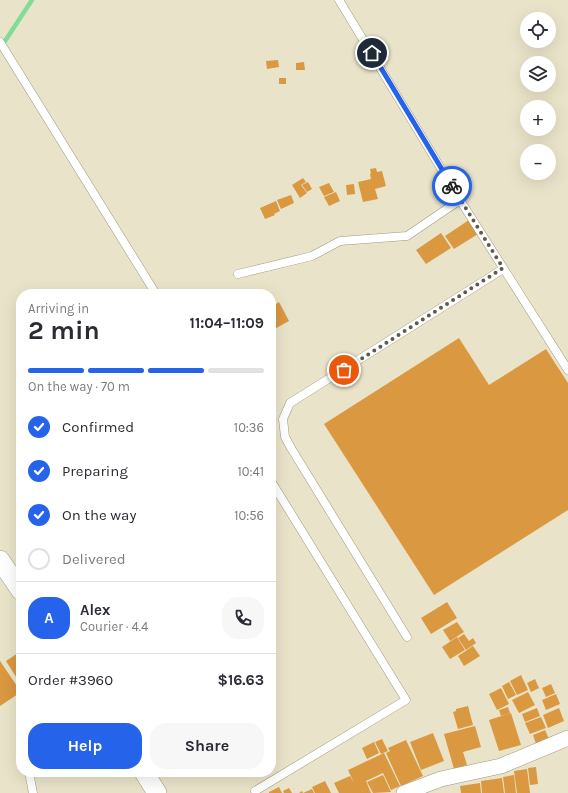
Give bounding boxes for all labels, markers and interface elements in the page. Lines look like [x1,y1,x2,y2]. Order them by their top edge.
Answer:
map controls [520,12,556,180]
button: locate [520,12,556,48]
pin [355,36,389,70]
icon: home [361,42,383,64]
button: layers [520,56,556,92]
button: + [520,100,556,136]
button: − [520,144,556,180]
courier [432,166,472,206]
icon: bike [441,175,463,197]
text: Arriving in [28,301,89,316]
text: 11:04–11:09 [190,314,264,332]
text: 2 min [28,315,100,346]
pin [327,353,361,387]
icon: bag [333,359,355,381]
text: On the way · 70 m [28,379,130,394]
icon: check [28,416,50,438]
text: Confirmed [62,418,134,436]
text: 10:36 [234,420,264,435]
icon: check [28,460,50,482]
text: Preparing [62,462,128,480]
text: 10:41 [237,464,264,479]
icon: check [28,504,50,526]
text: On the way [62,506,136,524]
text: 10:56 [234,508,264,523]
text: Delivered [62,550,126,568]
button: phone [222,597,264,639]
text: Alex [80,601,110,619]
text: A [44,609,54,627]
text: Courier · 4.4 [80,619,148,634]
text: Order #3960 [28,671,113,689]
text: $16.63 [218,671,264,689]
button: Help [28,723,142,769]
button: Share [150,723,264,769]

